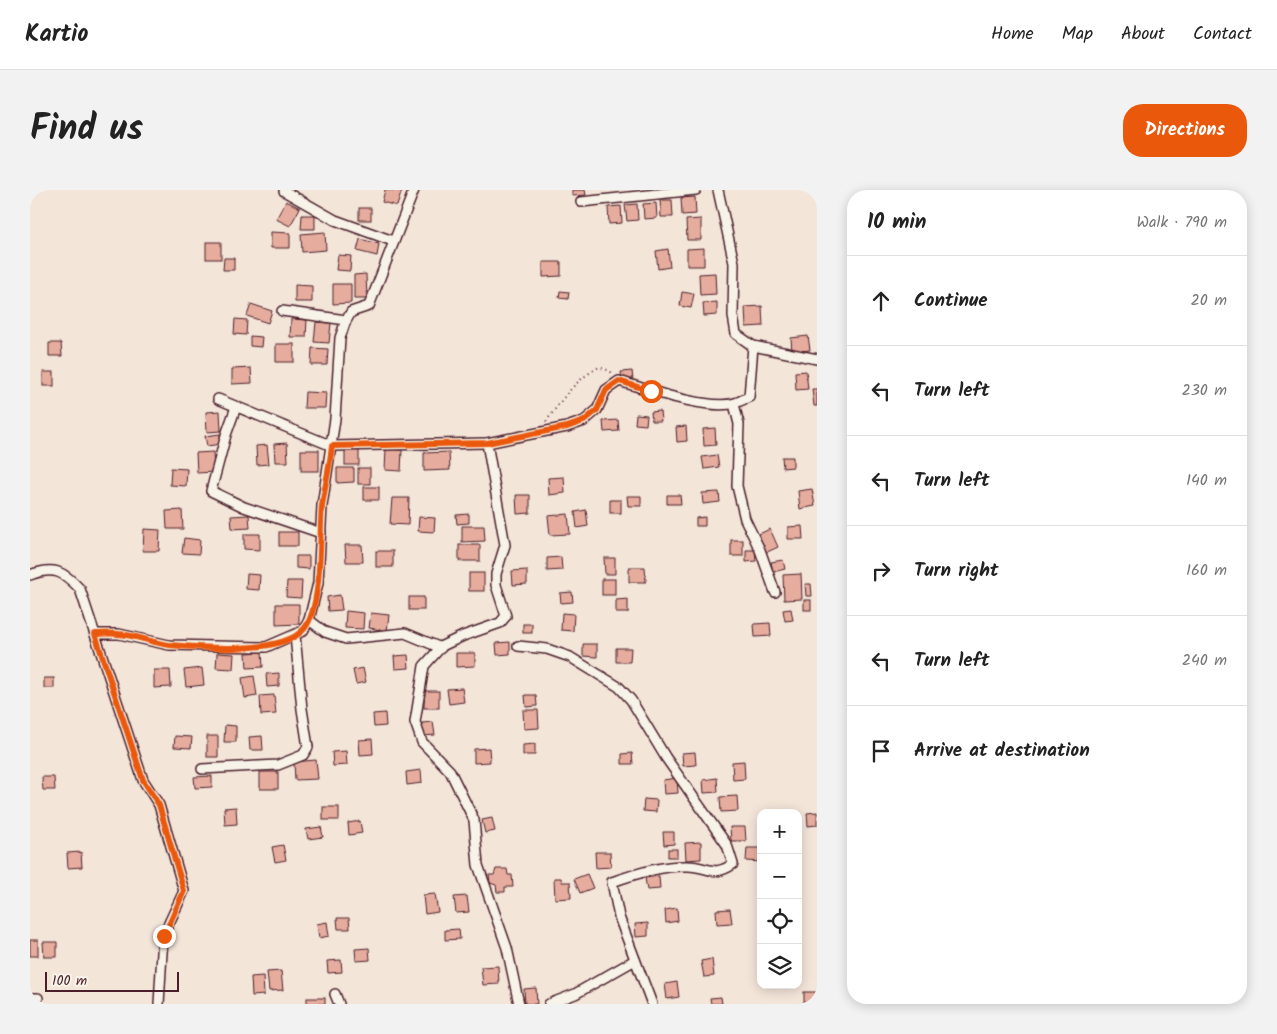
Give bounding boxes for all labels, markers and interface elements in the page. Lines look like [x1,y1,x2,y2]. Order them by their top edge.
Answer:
text: Kartio [25,15,88,54]
text: Home [991,20,1034,49]
text: Map [1062,20,1093,49]
text: About [1121,20,1165,49]
text: Contact [1193,20,1252,49]
text: Find us [30,102,143,158]
button: Directions [1123,104,1247,157]
text: 10 min [867,206,927,239]
text: Walk · 790 m [1137,210,1227,235]
text: Continue [914,286,987,316]
icon: ahead [867,287,895,315]
text: 20 m [1191,288,1227,313]
text: Turn left [914,376,989,406]
icon: left [867,377,895,405]
text: 230 m [1181,378,1227,403]
route start [640,380,663,403]
text: Turn left [914,466,989,496]
icon: left [867,467,895,495]
text: 140 m [1186,468,1227,493]
text: Turn right [914,556,999,586]
icon: right [867,557,895,585]
text: 160 m [1186,558,1227,583]
text: Turn left [914,646,989,676]
icon: left [867,647,895,675]
text: 240 m [1182,648,1227,673]
text: Arrive at destination [914,736,1090,766]
icon: arrive [867,737,895,765]
map controls [757,809,802,989]
button: + [757,809,802,854]
button: − [757,854,802,899]
button: locate [757,899,802,944]
route end [153,925,176,948]
button: layers [757,944,802,989]
scale bar [45,969,179,992]
text: 100 m [52,970,87,992]

